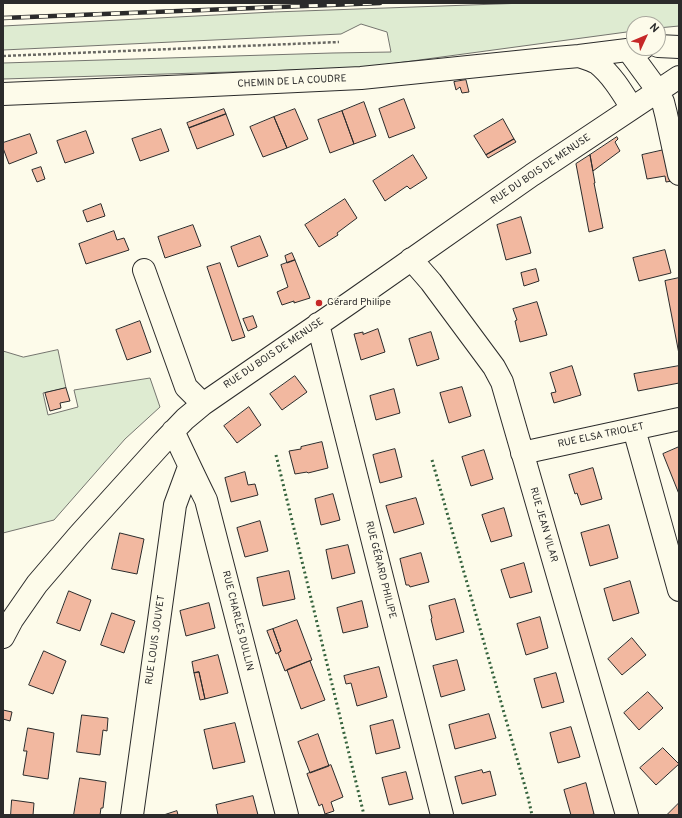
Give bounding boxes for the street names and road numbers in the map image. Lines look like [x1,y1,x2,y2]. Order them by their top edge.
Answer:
street label: CHEMIN DE LA COUDRE [237,73,347,91]
street label: RUE DU BOIS DE MENUSE [489,132,593,208]
street label: RUE DU BOIS DE MENUSE [222,316,326,392]
street label: RUE ELSA TRIOLET [557,421,645,451]
street label: RUE JEAN VILAR [527,486,559,564]
street label: RUE GÉRARD PHILIPE [362,520,398,620]
street label: RUE CHARLES DULLIN [219,570,255,672]
street label: RUE LOUIS JOUVET [144,594,168,686]

